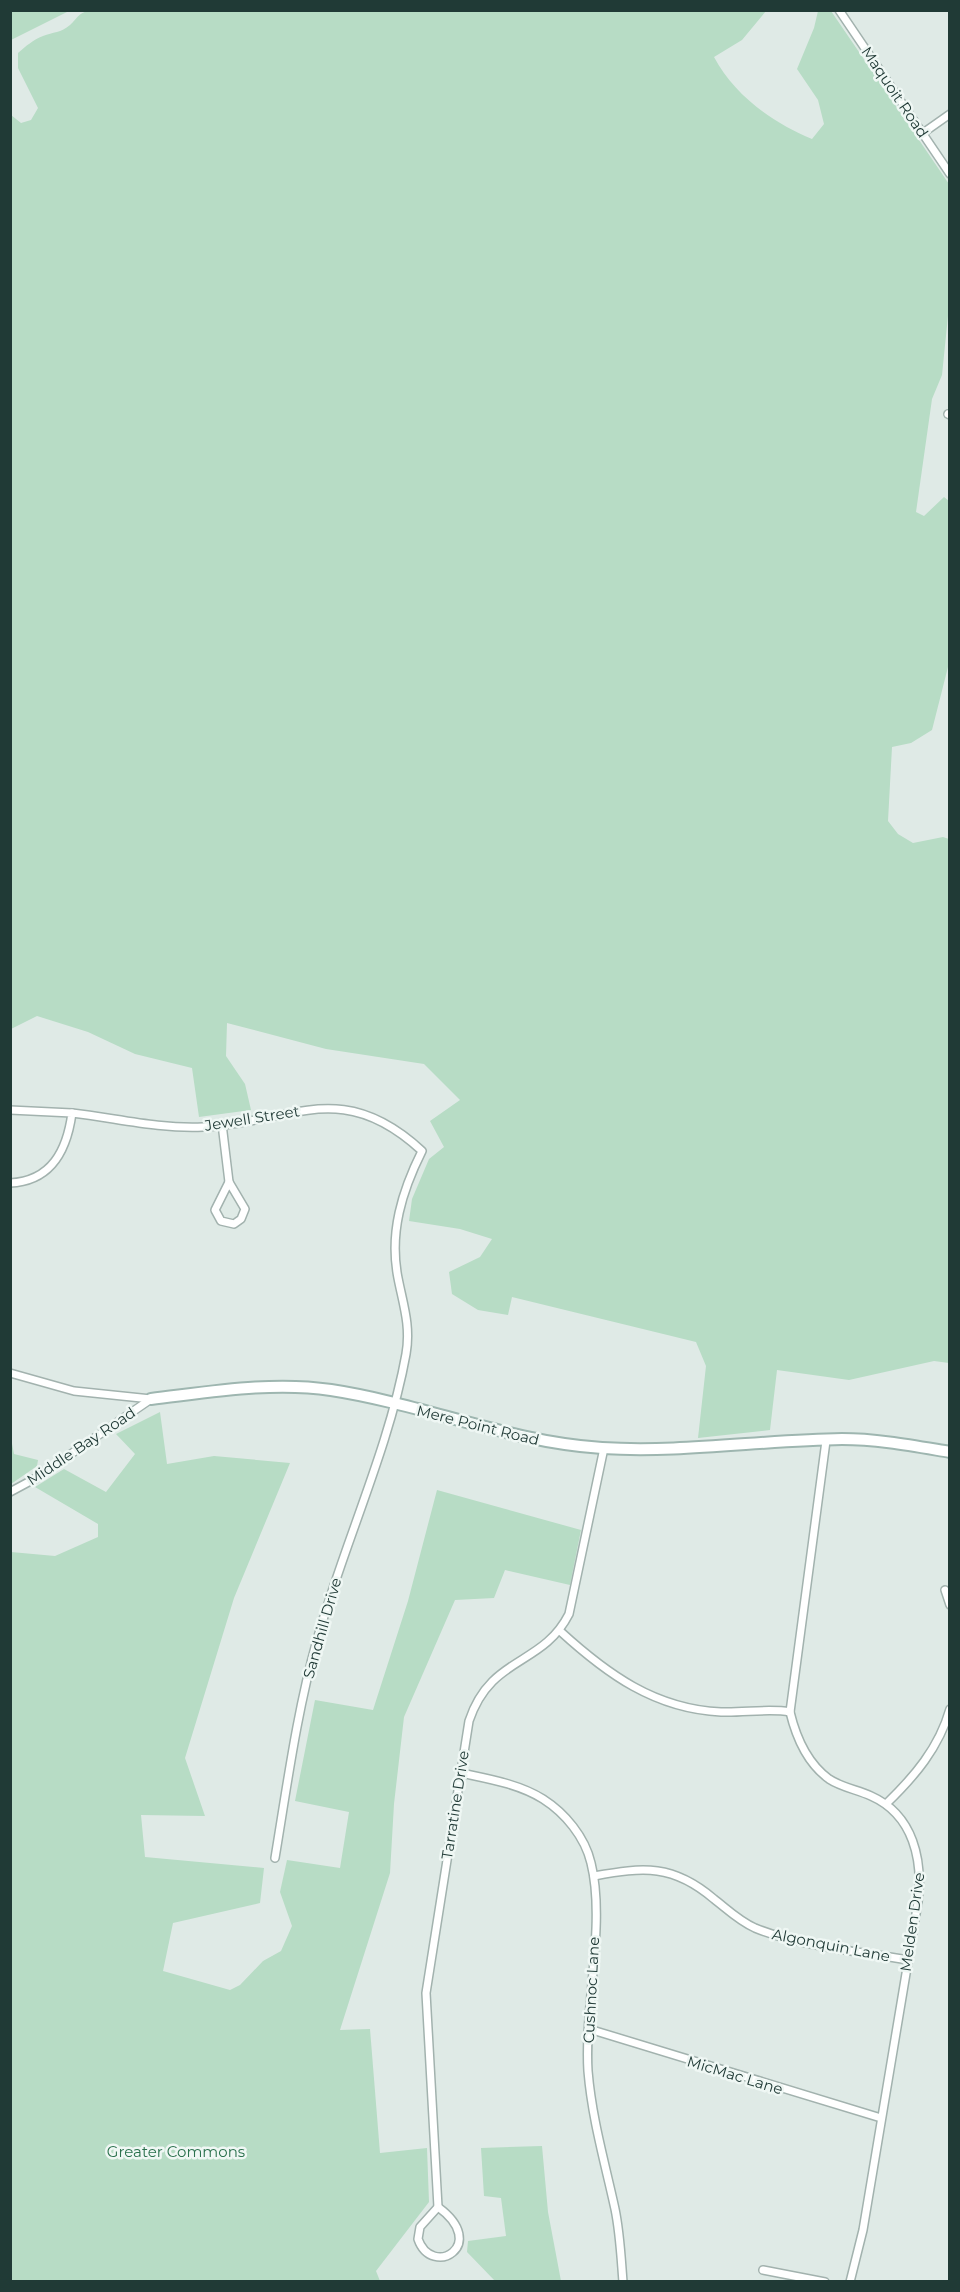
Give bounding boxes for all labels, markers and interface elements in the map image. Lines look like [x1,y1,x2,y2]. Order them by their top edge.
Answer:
street label: Maquoit Road [857,43,933,141]
street label: Jewell Street [202,1101,301,1135]
street label: Mere Point Road [415,1401,541,1449]
street label: Middle Bay Road [23,1403,139,1489]
street label: Sandhill Drive [299,1575,345,1681]
street label: Tarratine Drive [437,1749,473,1861]
street label: Melden Drive [896,1871,928,1973]
street label: Algonquin Lane [770,1924,892,1966]
street label: Cushnoc Lane [579,1936,603,2044]
street label: MicMac Lane [685,2051,785,2099]
park label: Greater Commons [107,2142,245,2161]

